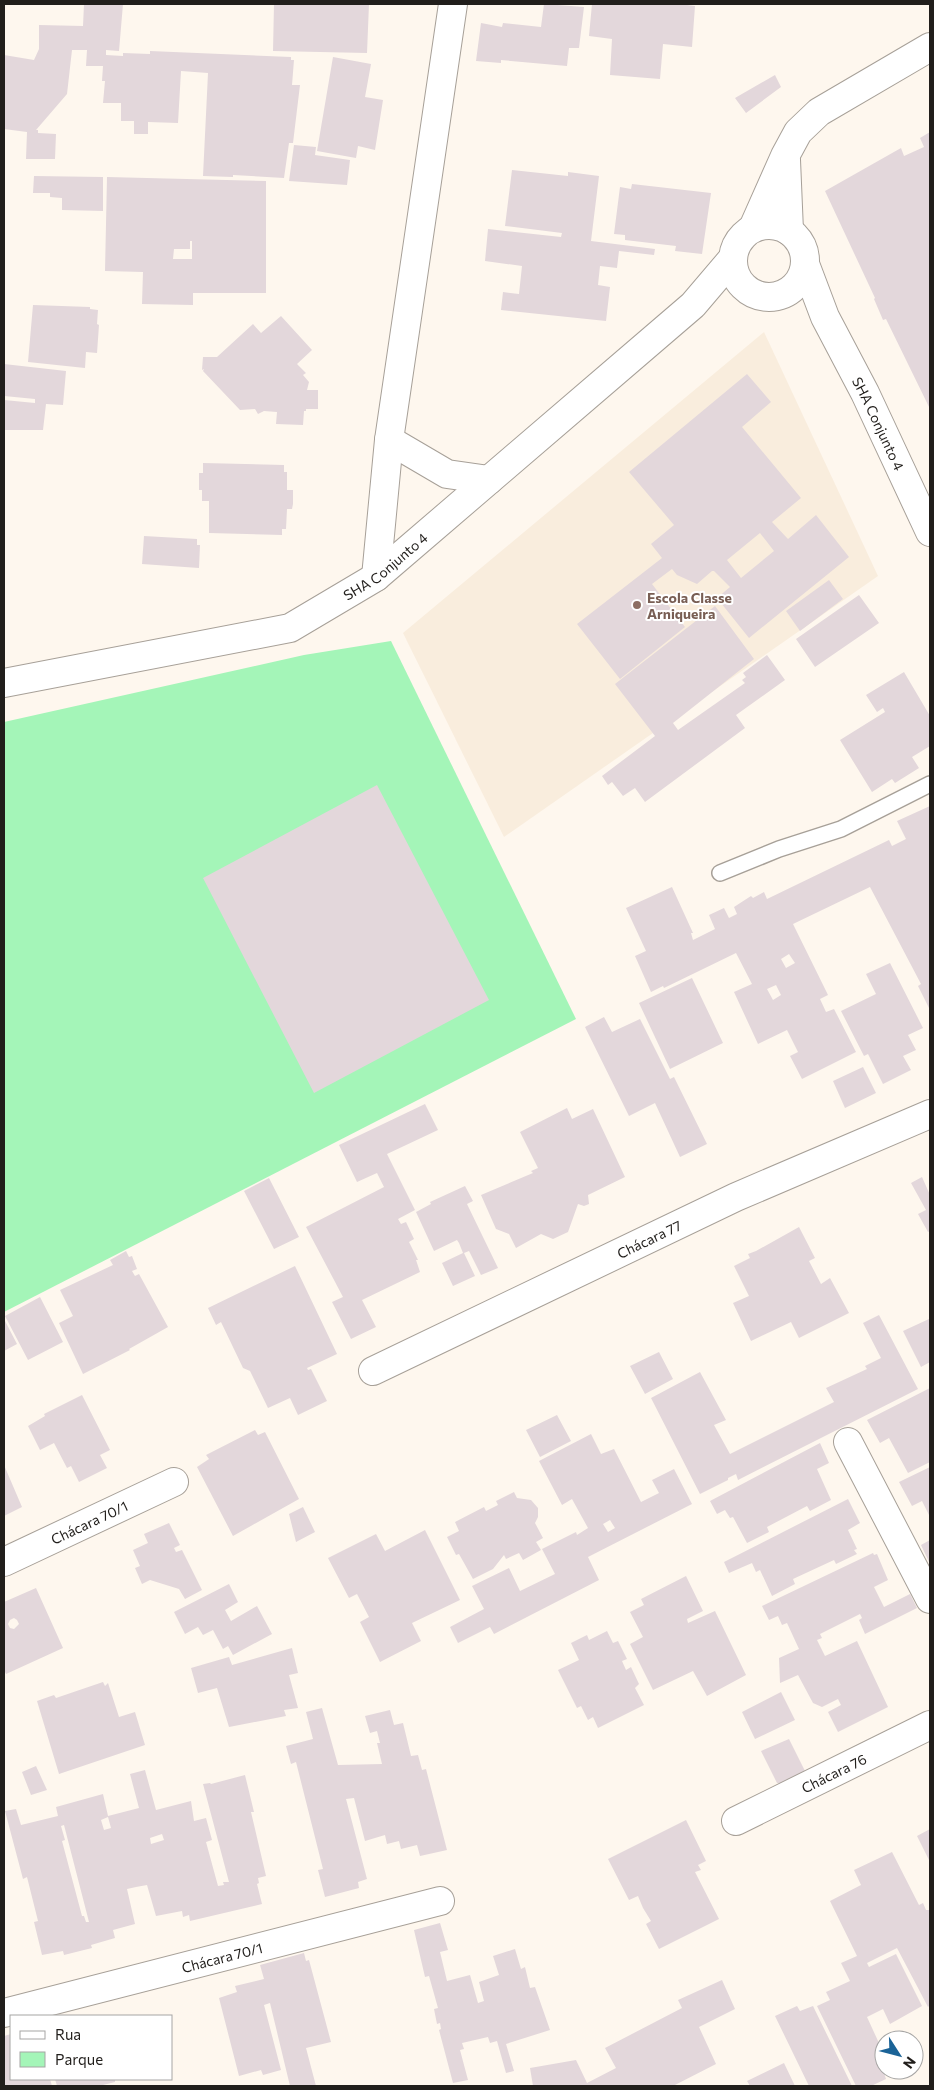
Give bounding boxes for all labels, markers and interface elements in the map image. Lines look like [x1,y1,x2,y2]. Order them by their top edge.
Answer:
street label: SHA Conjunto 4 [849,374,909,473]
street label: SHA Conjunto 4 [340,528,431,603]
place label: Escola Classe Arniqueira [647,589,732,622]
marker: Escola Classe Arniqueira [631,599,643,611]
street label: Chácara 77 [614,1216,684,1261]
street label: Chácara 70/1 [48,1497,130,1547]
street label: Chácara 76 [798,1749,869,1796]
street label: Chácara 70/1 [180,1938,264,1976]
legend [10,2015,172,2080]
text: Rua [55,2025,81,2043]
north arrow [874,2030,924,2080]
text: Parque [55,2050,103,2068]
text: N [900,2054,920,2072]

